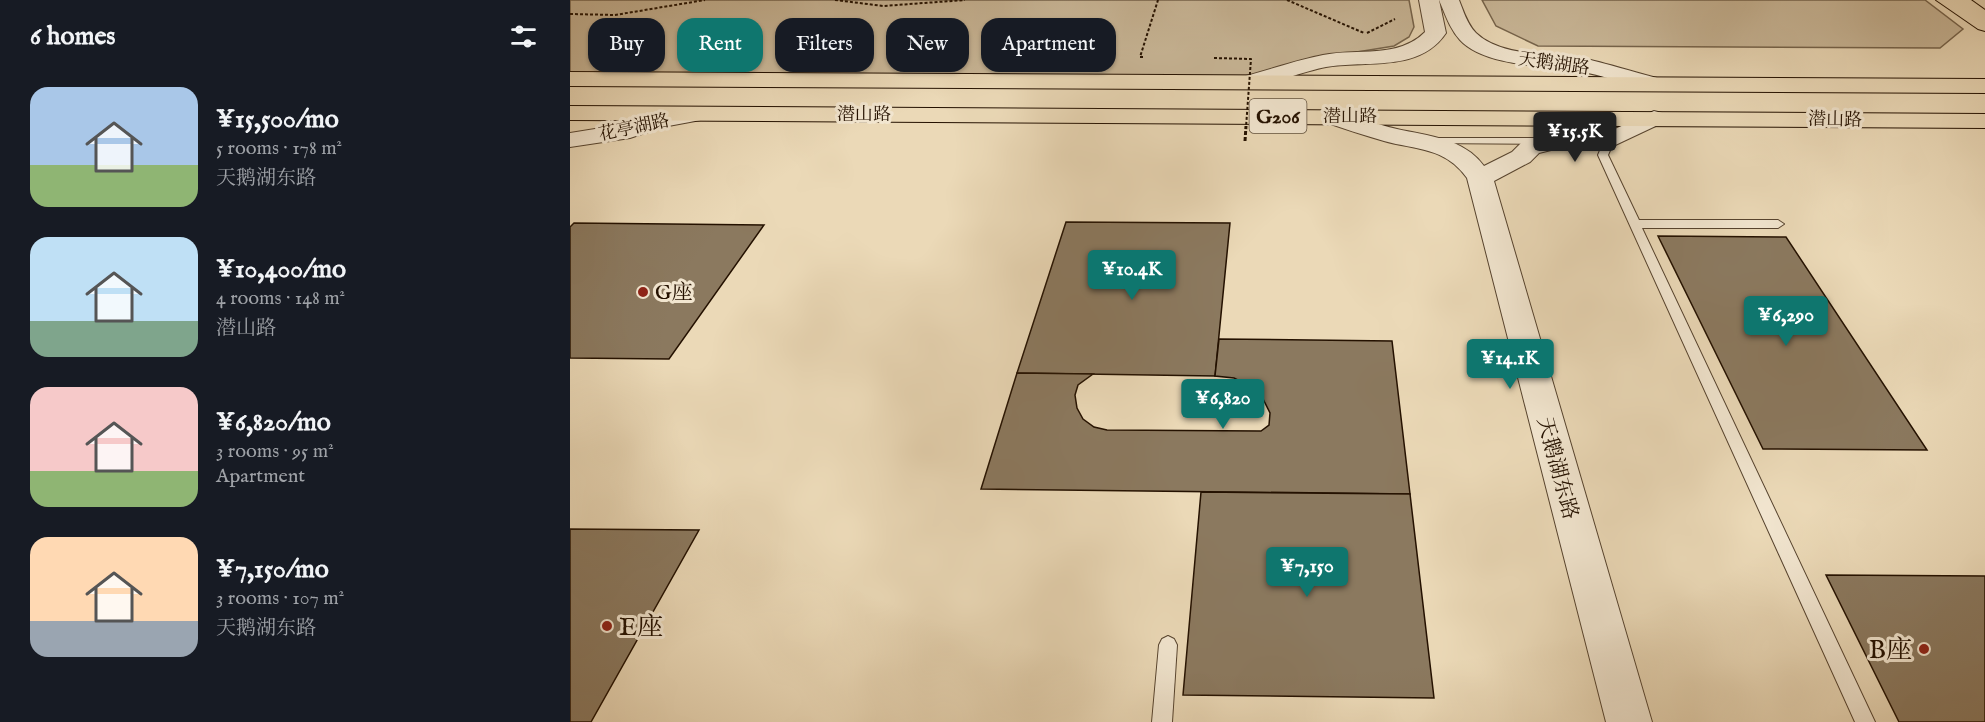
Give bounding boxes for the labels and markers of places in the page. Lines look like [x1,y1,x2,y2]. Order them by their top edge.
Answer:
pin: ¥15.5K [1526,112,1624,163]
pin: ¥10.4K [1083,250,1181,301]
place label: G座 [655,280,693,307]
marker: G座 [636,285,650,299]
pin: ¥6,290 [1737,296,1835,347]
pin: ¥14.1K [1461,339,1559,390]
pin: ¥6,820 [1174,379,1272,430]
pin: ¥7,150 [1258,547,1356,598]
place label: E座 [619,611,663,644]
marker: E座 [600,619,614,633]
place label: B座 [1869,634,1912,667]
marker: B座 [1917,642,1931,656]

